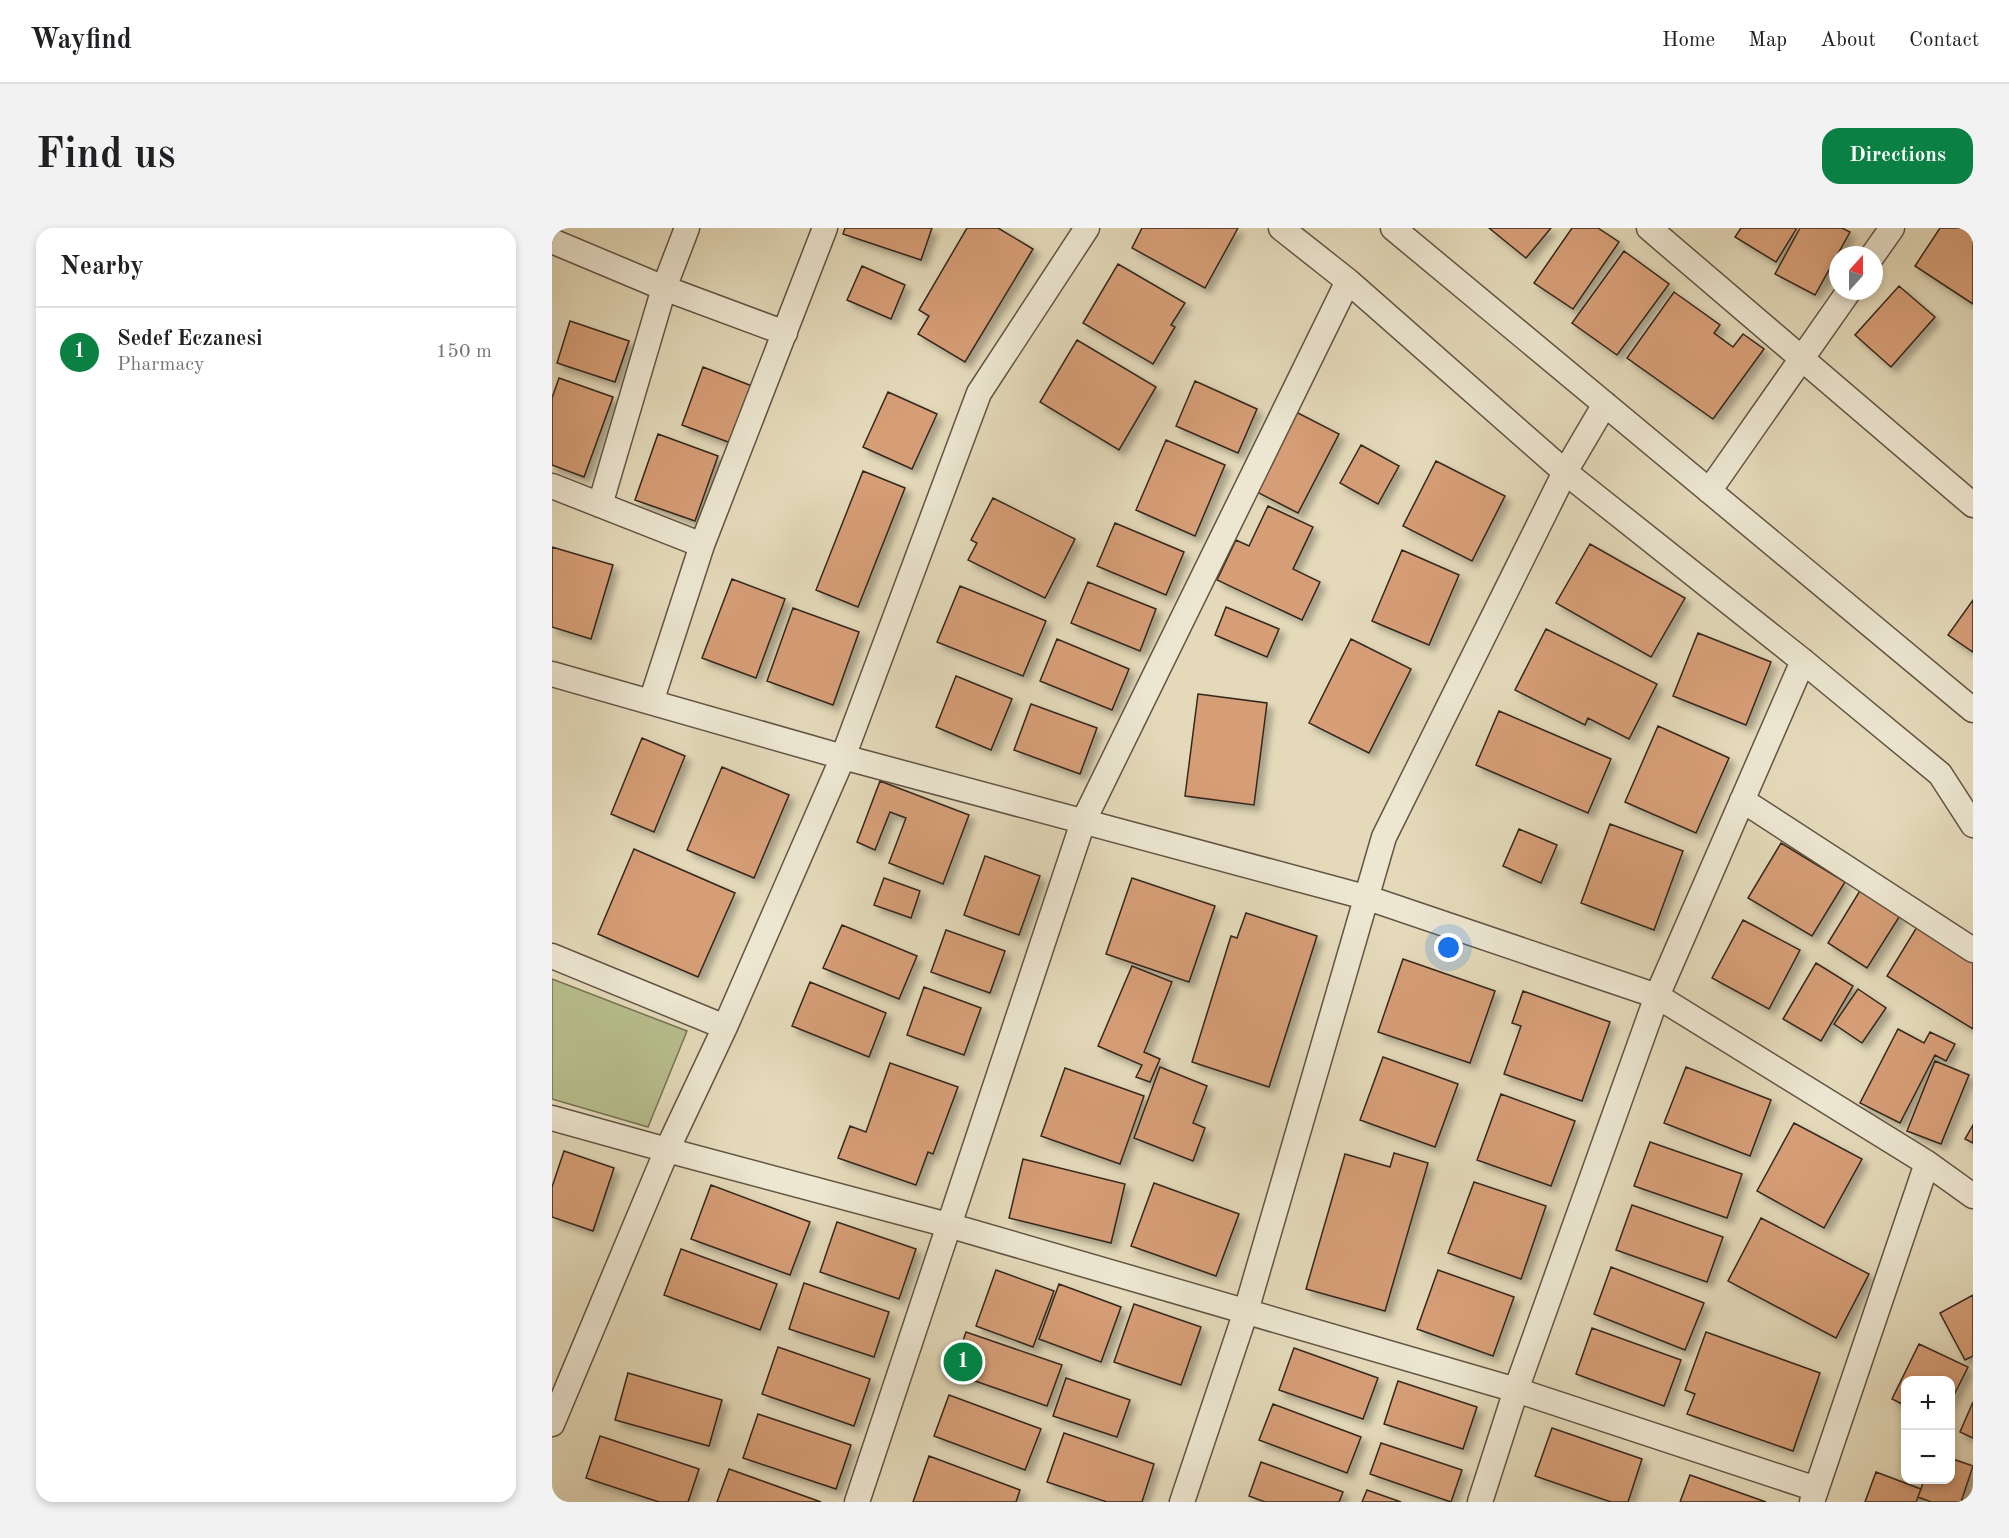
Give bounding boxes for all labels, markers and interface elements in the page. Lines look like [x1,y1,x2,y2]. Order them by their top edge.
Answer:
text: Wayfind [30,27,132,55]
text: Home [1662,30,1715,51]
text: Map [1748,30,1787,51]
text: About [1820,30,1876,51]
text: Contact [1909,30,1979,51]
button: Directions [1822,128,1973,184]
text: Find us [36,135,175,177]
north arrow [1829,246,1883,300]
text: Nearby [60,254,144,280]
text: Sedef Eczanesi [117,328,262,350]
text: 1 [74,342,85,362]
text: 150 m [436,342,492,362]
text: Pharmacy [117,355,205,375]
your location [1434,933,1463,962]
pin: 1 [944,1340,982,1384]
map controls [1901,1376,1955,1484]
button: + [1901,1376,1955,1430]
button: − [1901,1430,1955,1484]

